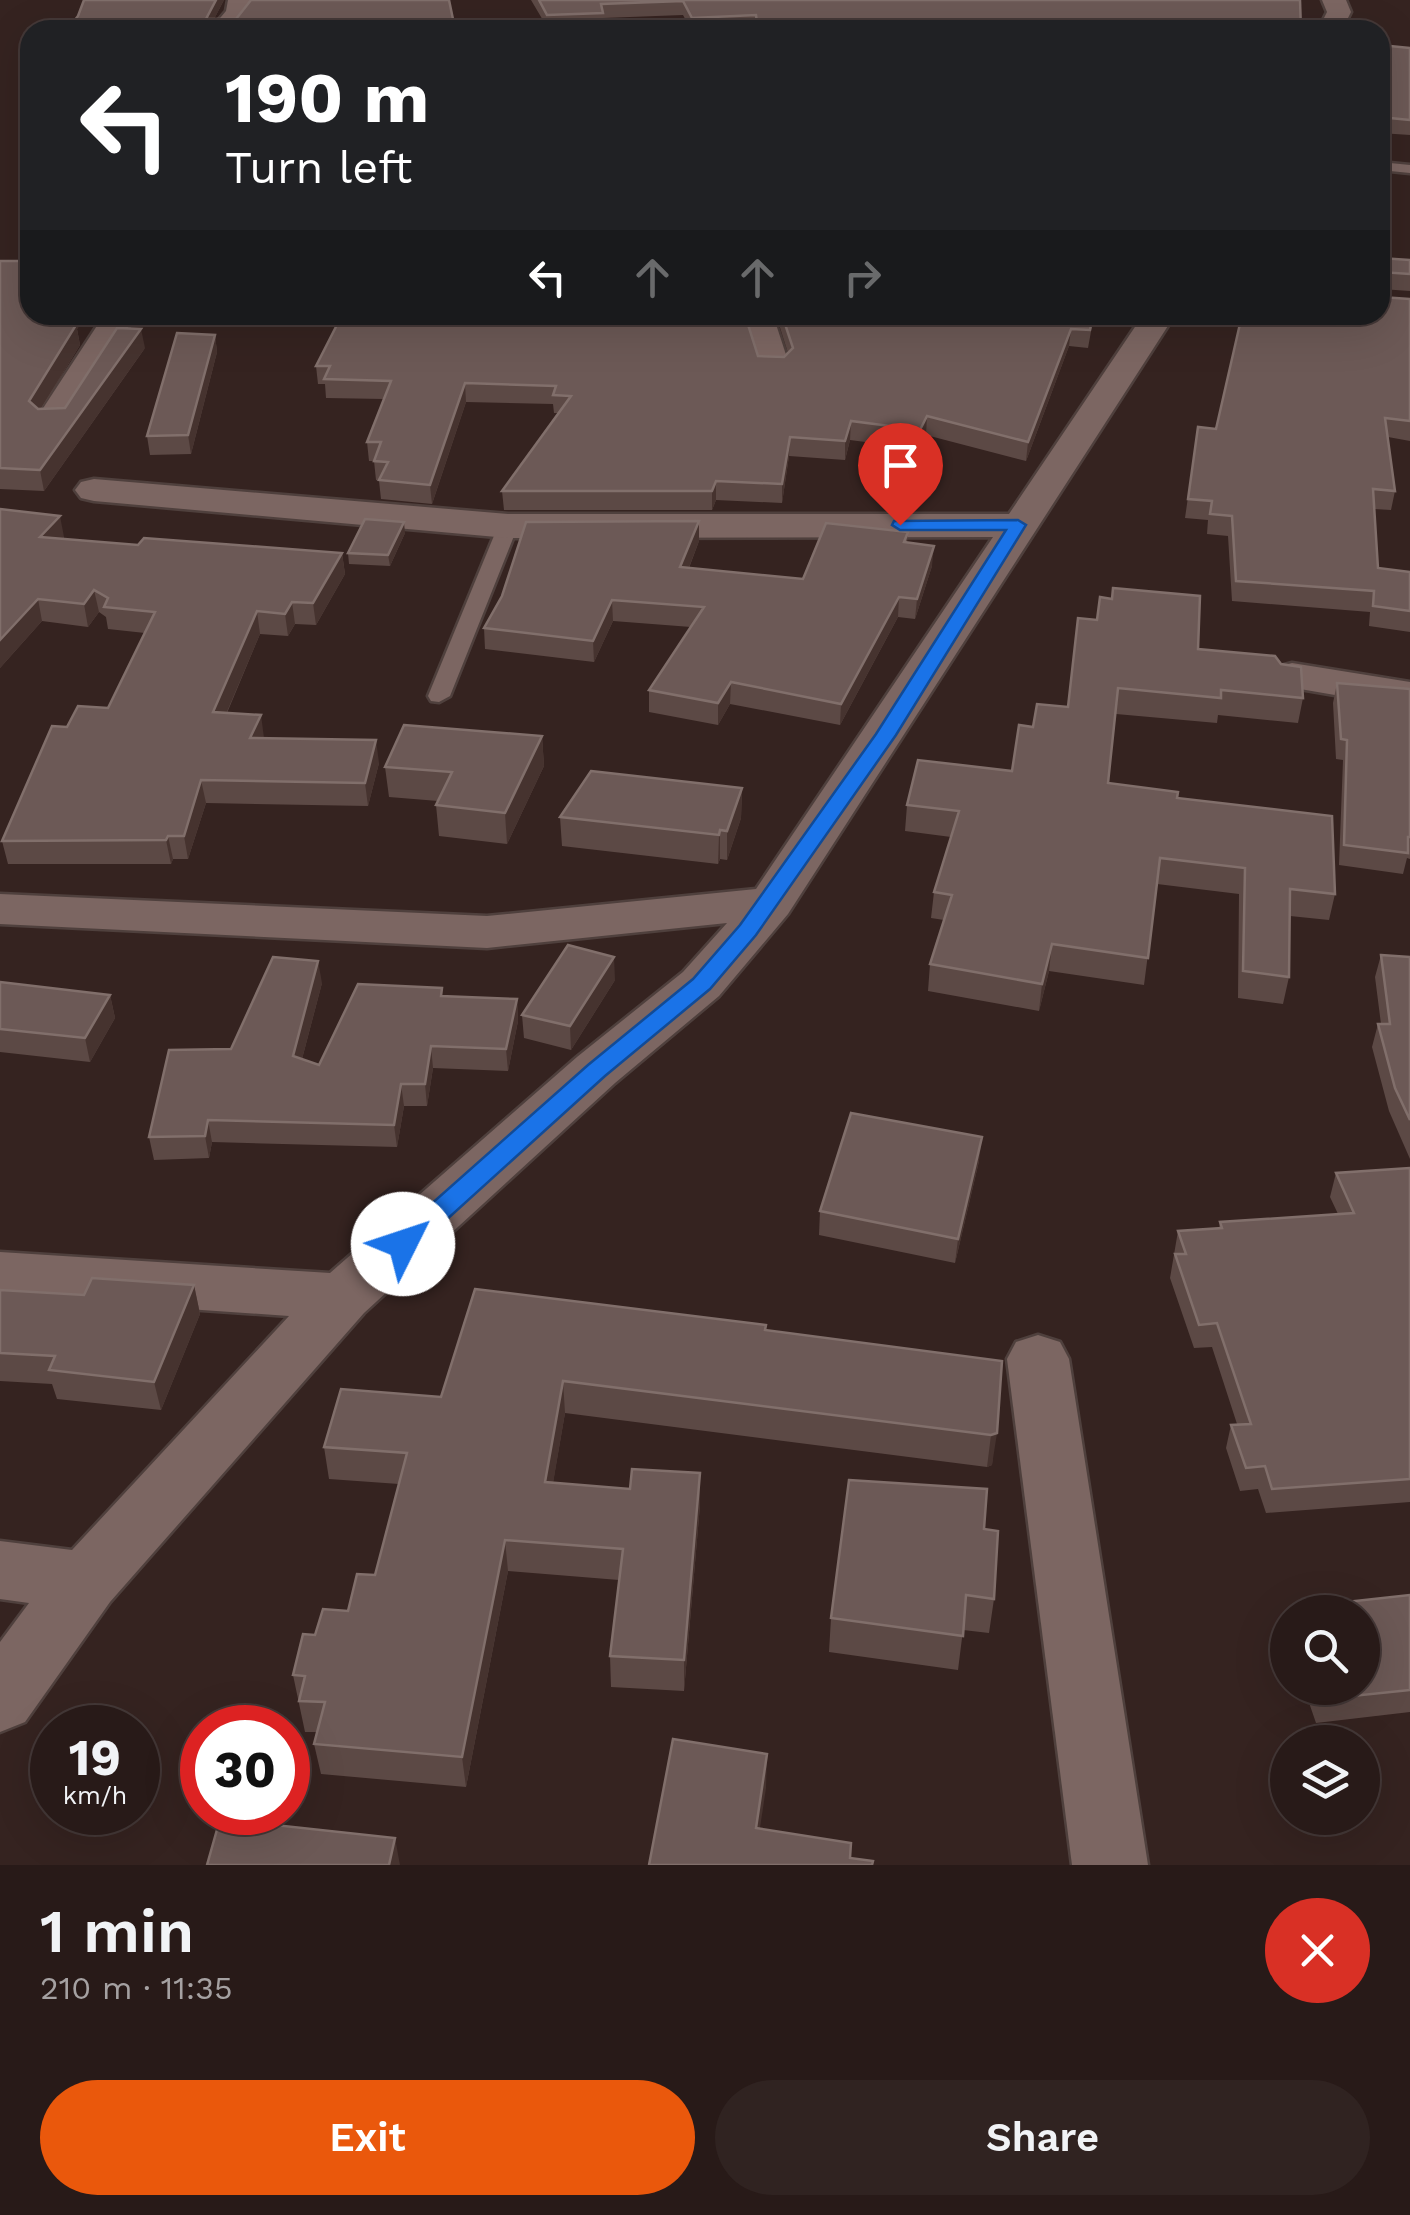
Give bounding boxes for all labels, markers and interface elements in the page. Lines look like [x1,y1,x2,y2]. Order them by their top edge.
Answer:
text: 190 m [225,57,429,139]
icon: left [60,60,190,190]
text: Turn left [225,141,412,194]
icon: left [520,250,575,305]
icon: ahead [625,250,680,305]
icon: ahead [730,250,785,305]
icon: right [835,250,890,305]
pin [858,423,943,526]
icon: arrive [873,438,928,493]
position arrow [351,1192,455,1296]
map controls [1270,1595,1380,1835]
button: search [1270,1595,1380,1705]
speed limit sign: 30 [180,1705,310,1835]
button: layers [1270,1725,1380,1835]
text: 19 [69,1728,121,1787]
text: km/h [63,1781,127,1810]
text: 1 min [40,1896,194,1967]
button: close [1265,1898,1370,2003]
text: 210 m · 11:35 [40,1969,233,2007]
button: Exit [40,2080,695,2195]
button: Share [715,2080,1370,2195]

